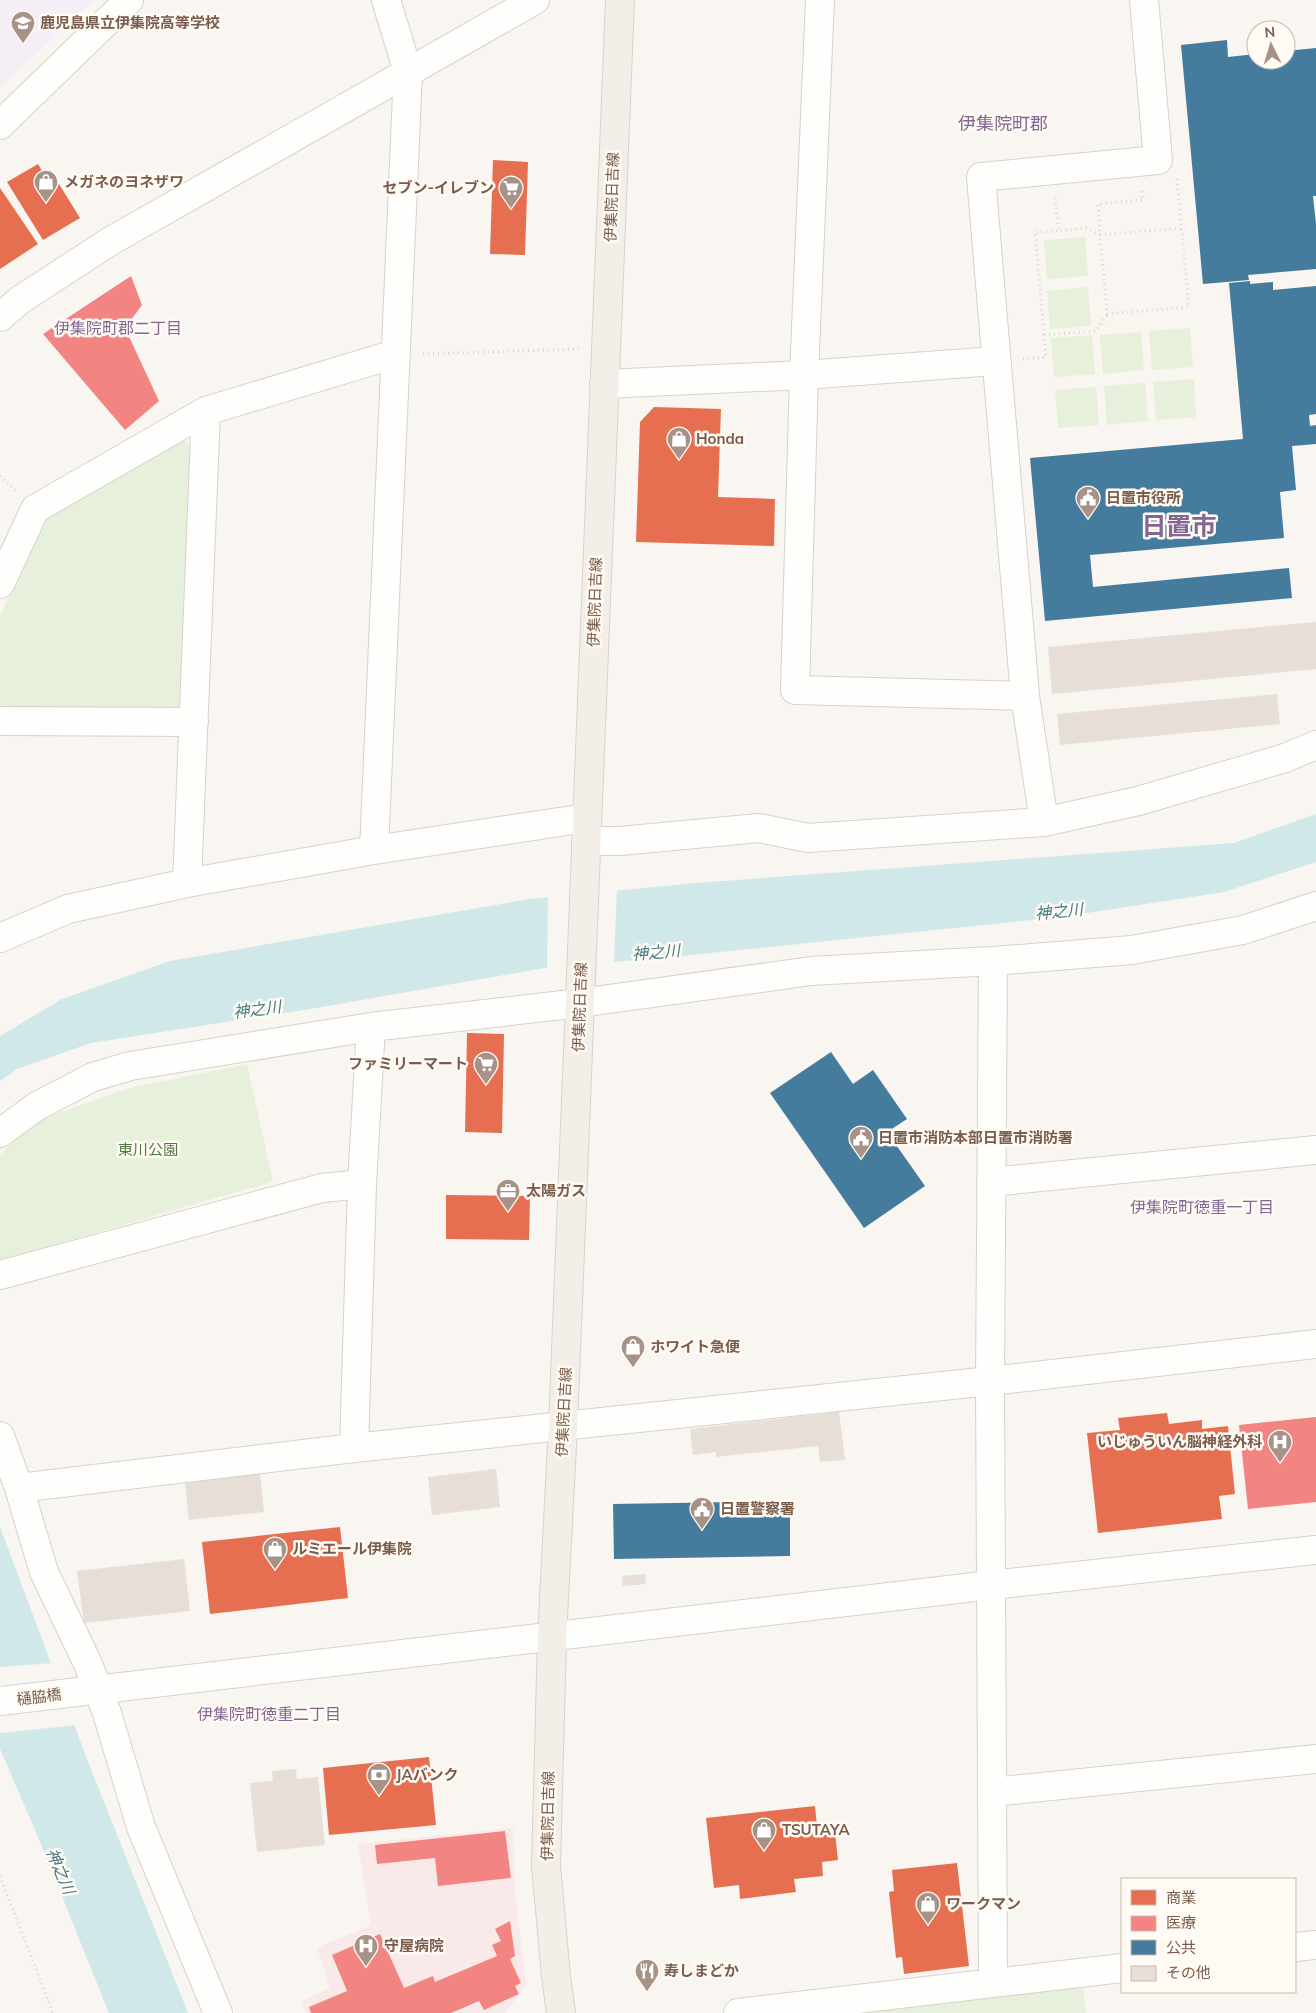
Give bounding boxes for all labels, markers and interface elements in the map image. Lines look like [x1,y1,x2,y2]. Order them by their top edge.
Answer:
school or university icon: 鹿児島県立伊集院高等学校 [10,10,36,44]
place label: 鹿児島県立伊集院高等学校 [40,13,220,32]
north arrow [1246,20,1296,70]
text: N [1264,23,1276,41]
district label: 伊集院町郡 [958,112,1048,135]
street label: 伊集院日吉線 [600,152,623,242]
shop icon: メガネのヨネザワ [33,169,59,203]
place label: メガネのヨネザワ [64,172,184,191]
supermarket icon: セブン-イレブン [498,175,524,209]
place label: セブン-イレブン [382,178,494,197]
district label: 伊集院町郡二丁目 [54,318,182,338]
shop icon: Honda [666,426,692,460]
place label: Honda [696,429,744,448]
public building icon: 日置市役所 [1075,485,1101,519]
place label: 日置市役所 [1106,488,1181,507]
district label: 日置市 [1141,510,1217,541]
street label: 伊集院日吉線 [583,557,606,647]
water label: 神之川 [1034,898,1086,923]
water label: 神之川 [631,940,683,964]
street label: 伊集院日吉線 [568,962,591,1052]
water label: 神之川 [232,996,284,1022]
supermarket icon: ファミリーマート [473,1051,499,1085]
place label: ファミリーマート [348,1054,468,1073]
public building icon: 日置市消防本部日置市消防署 [848,1125,874,1159]
place label: 日置市消防本部日置市消防署 [878,1128,1073,1147]
park label: 東川公園 [118,1140,178,1159]
office icon: 太陽ガス [495,1178,521,1212]
place label: 太陽ガス [526,1181,586,1200]
district label: 伊集院町徳重一丁目 [1130,1197,1274,1217]
shop icon: ホワイト急便 [620,1334,646,1368]
place label: ホワイト急便 [650,1337,740,1356]
street label: 伊集院日吉線 [552,1367,575,1457]
hospital icon: いじゅういん脳神経外科 [1267,1429,1293,1463]
place label: いじゅういん脳神経外科 [1097,1432,1262,1451]
public building icon: 日置警察署 [689,1496,715,1530]
place label: 日置警察署 [720,1499,795,1518]
shop icon: ルミエール伊集院 [262,1536,288,1570]
place label: ルミエール伊集院 [292,1539,412,1558]
street label: 樋脇橋 [15,1684,62,1709]
district label: 伊集院町徳重二丁目 [197,1704,341,1724]
bank icon: JAバンク [366,1762,392,1796]
place label: JAバンク [396,1765,458,1784]
street label: 伊集院日吉線 [537,1771,558,1861]
shop icon: TSUTAYA [751,1817,777,1851]
place label: TSUTAYA [782,1820,851,1839]
water label: 神之川 [42,1845,80,1899]
legend [1121,1878,1296,1993]
text: 商業 [1166,1888,1196,1907]
shop icon: ワークマン [915,1891,941,1925]
place label: ワークマン [946,1894,1021,1913]
text: 医療 [1166,1913,1196,1932]
hospital icon: 守屋病院 [353,1933,379,1967]
place label: 守屋病院 [384,1936,444,1955]
text: 公共 [1166,1938,1196,1957]
restaurant icon: 寿しまどか [634,1958,660,1992]
place label: 寿しまどか [664,1961,739,1980]
text: その他 [1166,1963,1211,1982]

